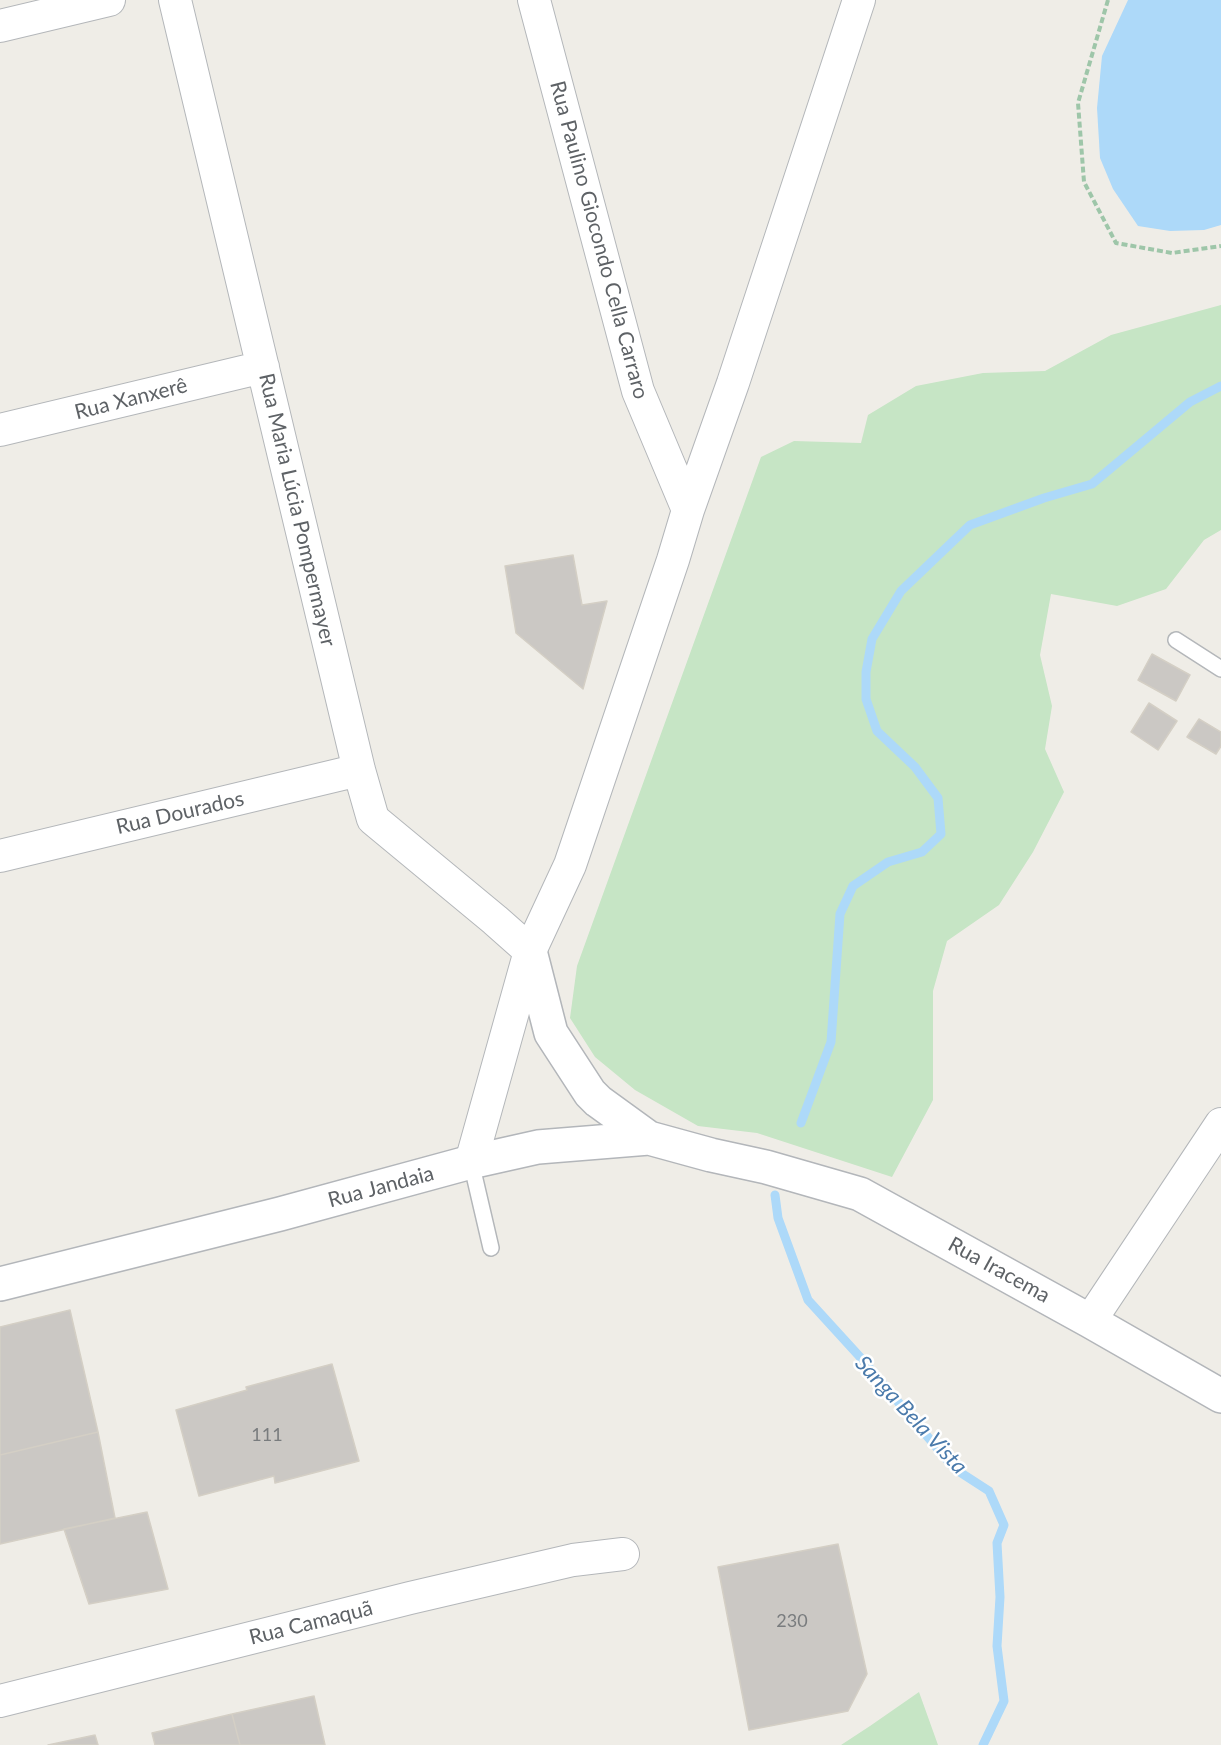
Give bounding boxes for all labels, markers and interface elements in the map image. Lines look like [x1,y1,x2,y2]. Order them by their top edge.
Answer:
street label: Rua Paulino Giocondo Cella Carraro [544,78,654,402]
street label: Rua Maria Lúcia Pompermayer [253,371,341,649]
street label: Rua Xanxerê [72,373,190,425]
street label: Rua Dourados [114,786,246,840]
street label: Rua Jandaia [325,1161,437,1213]
street label: Rua Iracema [944,1232,1054,1308]
water label: Sanga Bela Vista [849,1350,973,1480]
house number: 111 [251,1424,283,1446]
street label: Rua Camaquã [247,1595,375,1651]
house number: 230 [776,1610,808,1632]

